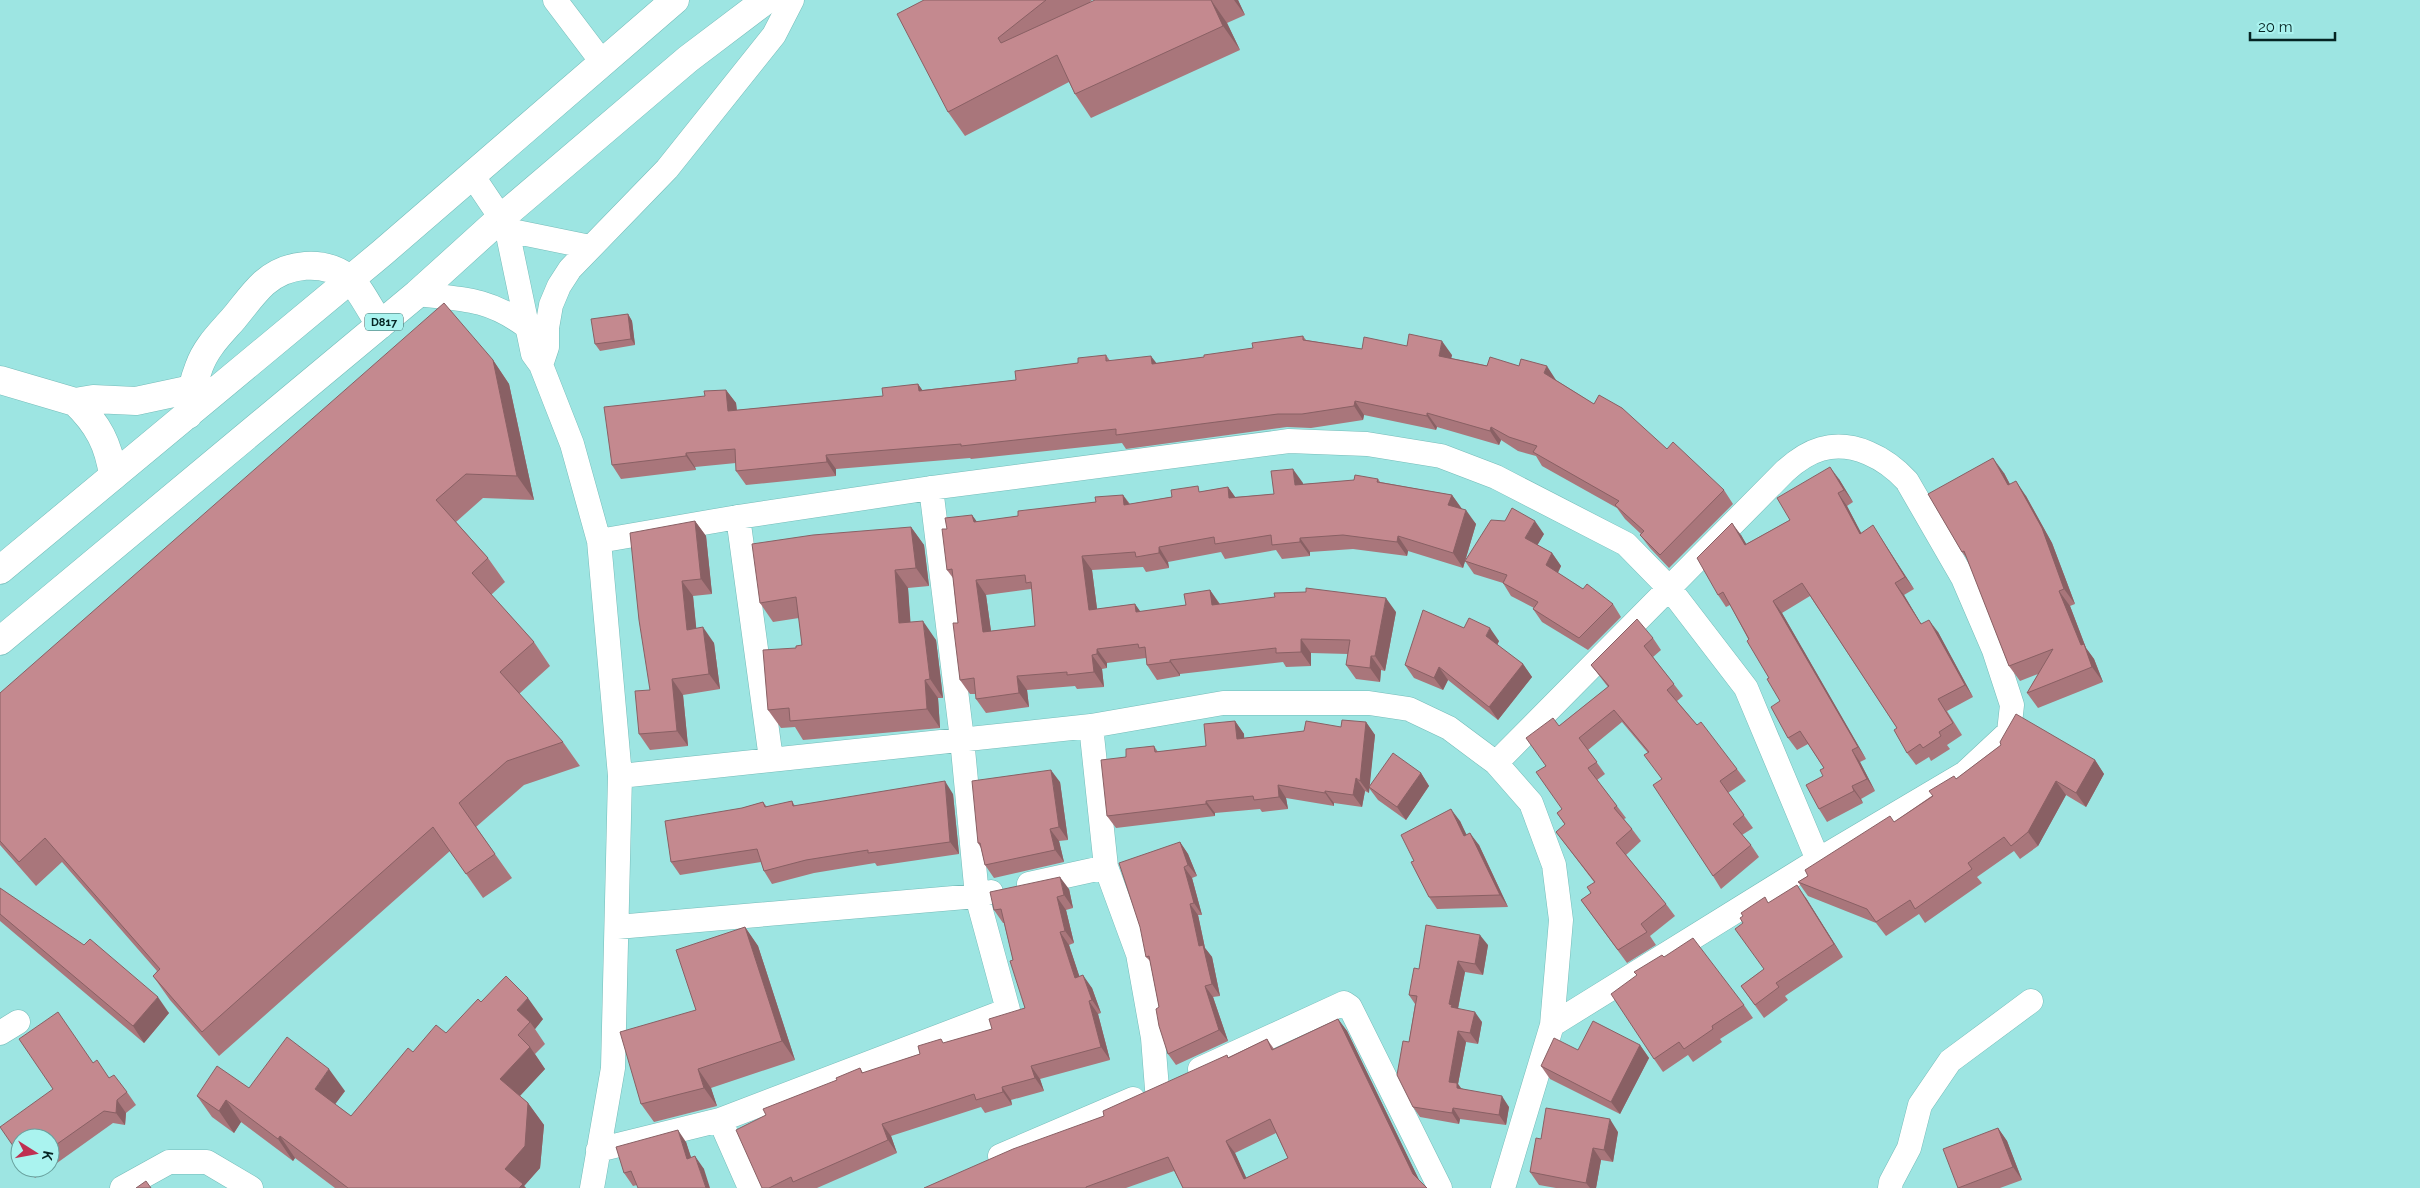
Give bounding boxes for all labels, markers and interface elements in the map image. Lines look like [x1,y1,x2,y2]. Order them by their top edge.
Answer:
scale bar [2250,10,2335,42]
text: 20 m [2258,18,2293,36]
road number: D817 [365,314,403,331]
north arrow [10,1128,60,1178]
text: K [39,1149,57,1162]

